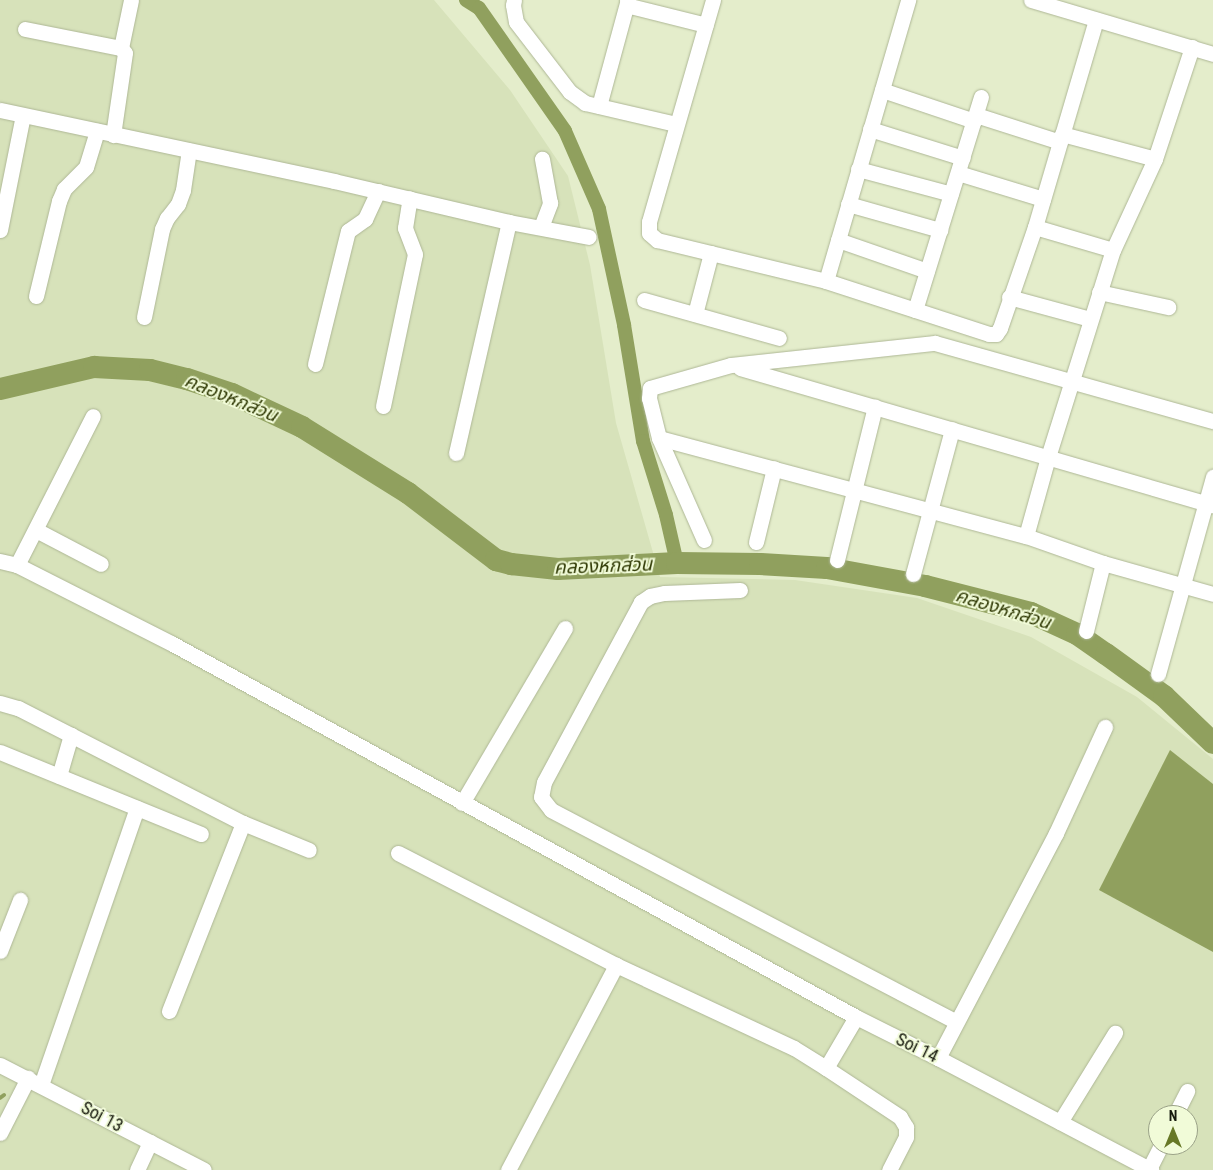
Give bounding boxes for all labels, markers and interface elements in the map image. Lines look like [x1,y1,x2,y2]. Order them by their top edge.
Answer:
water label: คลองหกส่วน [181,369,281,427]
water label: คลองหกส่วน [554,553,652,579]
water label: คลองหกส่วน [953,584,1053,634]
street label: Soi 14 [892,1029,942,1067]
street label: Soi 13 [77,1097,127,1137]
north arrow [1148,1105,1198,1155]
text: N [1169,1108,1177,1124]

